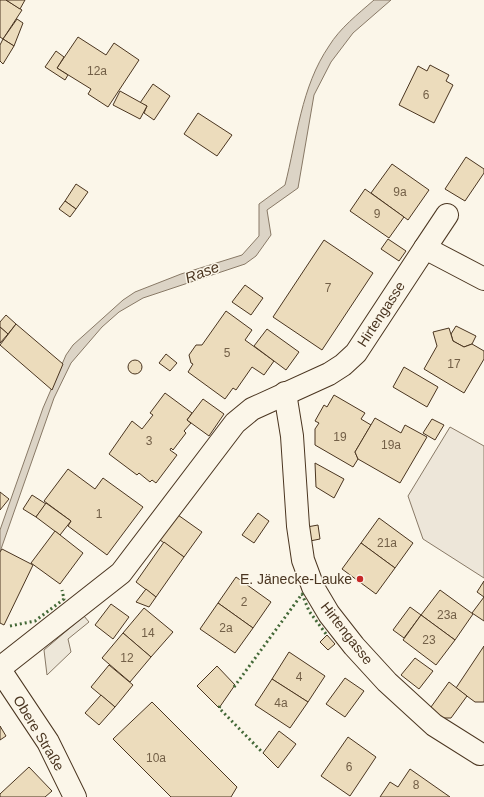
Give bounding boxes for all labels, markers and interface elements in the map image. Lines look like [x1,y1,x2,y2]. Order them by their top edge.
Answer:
house number: 12a [87,64,107,78]
house number: 6 [423,88,430,102]
house number: 9a [393,185,407,199]
house number: 9 [374,207,381,221]
water label: Rase [183,258,221,286]
street label: Hirtengasse [354,278,408,350]
house number: 7 [325,281,332,295]
house number: 5 [224,346,231,360]
house number: 17 [447,357,461,371]
house number: 19 [333,430,347,444]
house number: 3 [146,434,153,448]
house number: 19a [381,438,401,452]
house number: 1 [96,507,103,521]
house number: 21a [377,536,397,550]
place label: E. Jänecke-Lauke [240,571,352,587]
marker: E. Jänecke-Lauke [355,574,365,584]
house number: 2 [241,595,248,609]
street label: Hirtengasse [318,599,376,668]
house number: 23a [437,608,457,622]
house number: 2a [219,621,233,635]
house number: 14 [141,626,155,640]
house number: 23 [422,633,436,647]
house number: 12 [120,651,134,665]
house number: 4 [296,670,303,684]
street label: Obere Straße [10,693,68,774]
house number: 4a [274,696,288,710]
house number: 10a [146,751,166,765]
house number: 6 [346,760,353,774]
house number: 8 [413,778,420,792]

